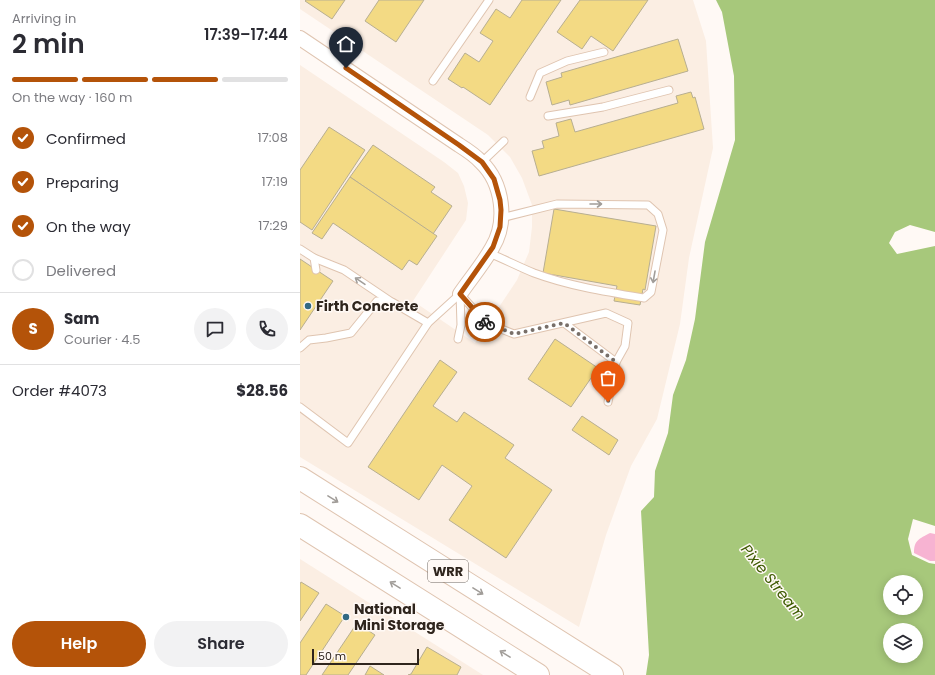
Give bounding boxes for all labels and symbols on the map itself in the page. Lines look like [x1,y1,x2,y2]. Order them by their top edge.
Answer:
pin [329,27,363,68]
one-way arrow [589,200,602,208]
one-way arrow [650,270,658,283]
one-way arrow [354,277,365,285]
place label: Firth Concrete [316,296,419,316]
marker: Firth Concrete [303,301,313,311]
courier [465,302,505,342]
pin [591,361,625,402]
one-way arrow [327,495,338,503]
water label: Pixie Stream [736,539,810,624]
road number: WRR [428,560,468,582]
one-way arrow [389,581,400,589]
one-way arrow [472,587,484,595]
place label: National Mini Storage [354,599,445,635]
marker: National Mini Storage [341,612,351,622]
scale bar [312,647,419,666]
one-way arrow [499,650,510,658]

